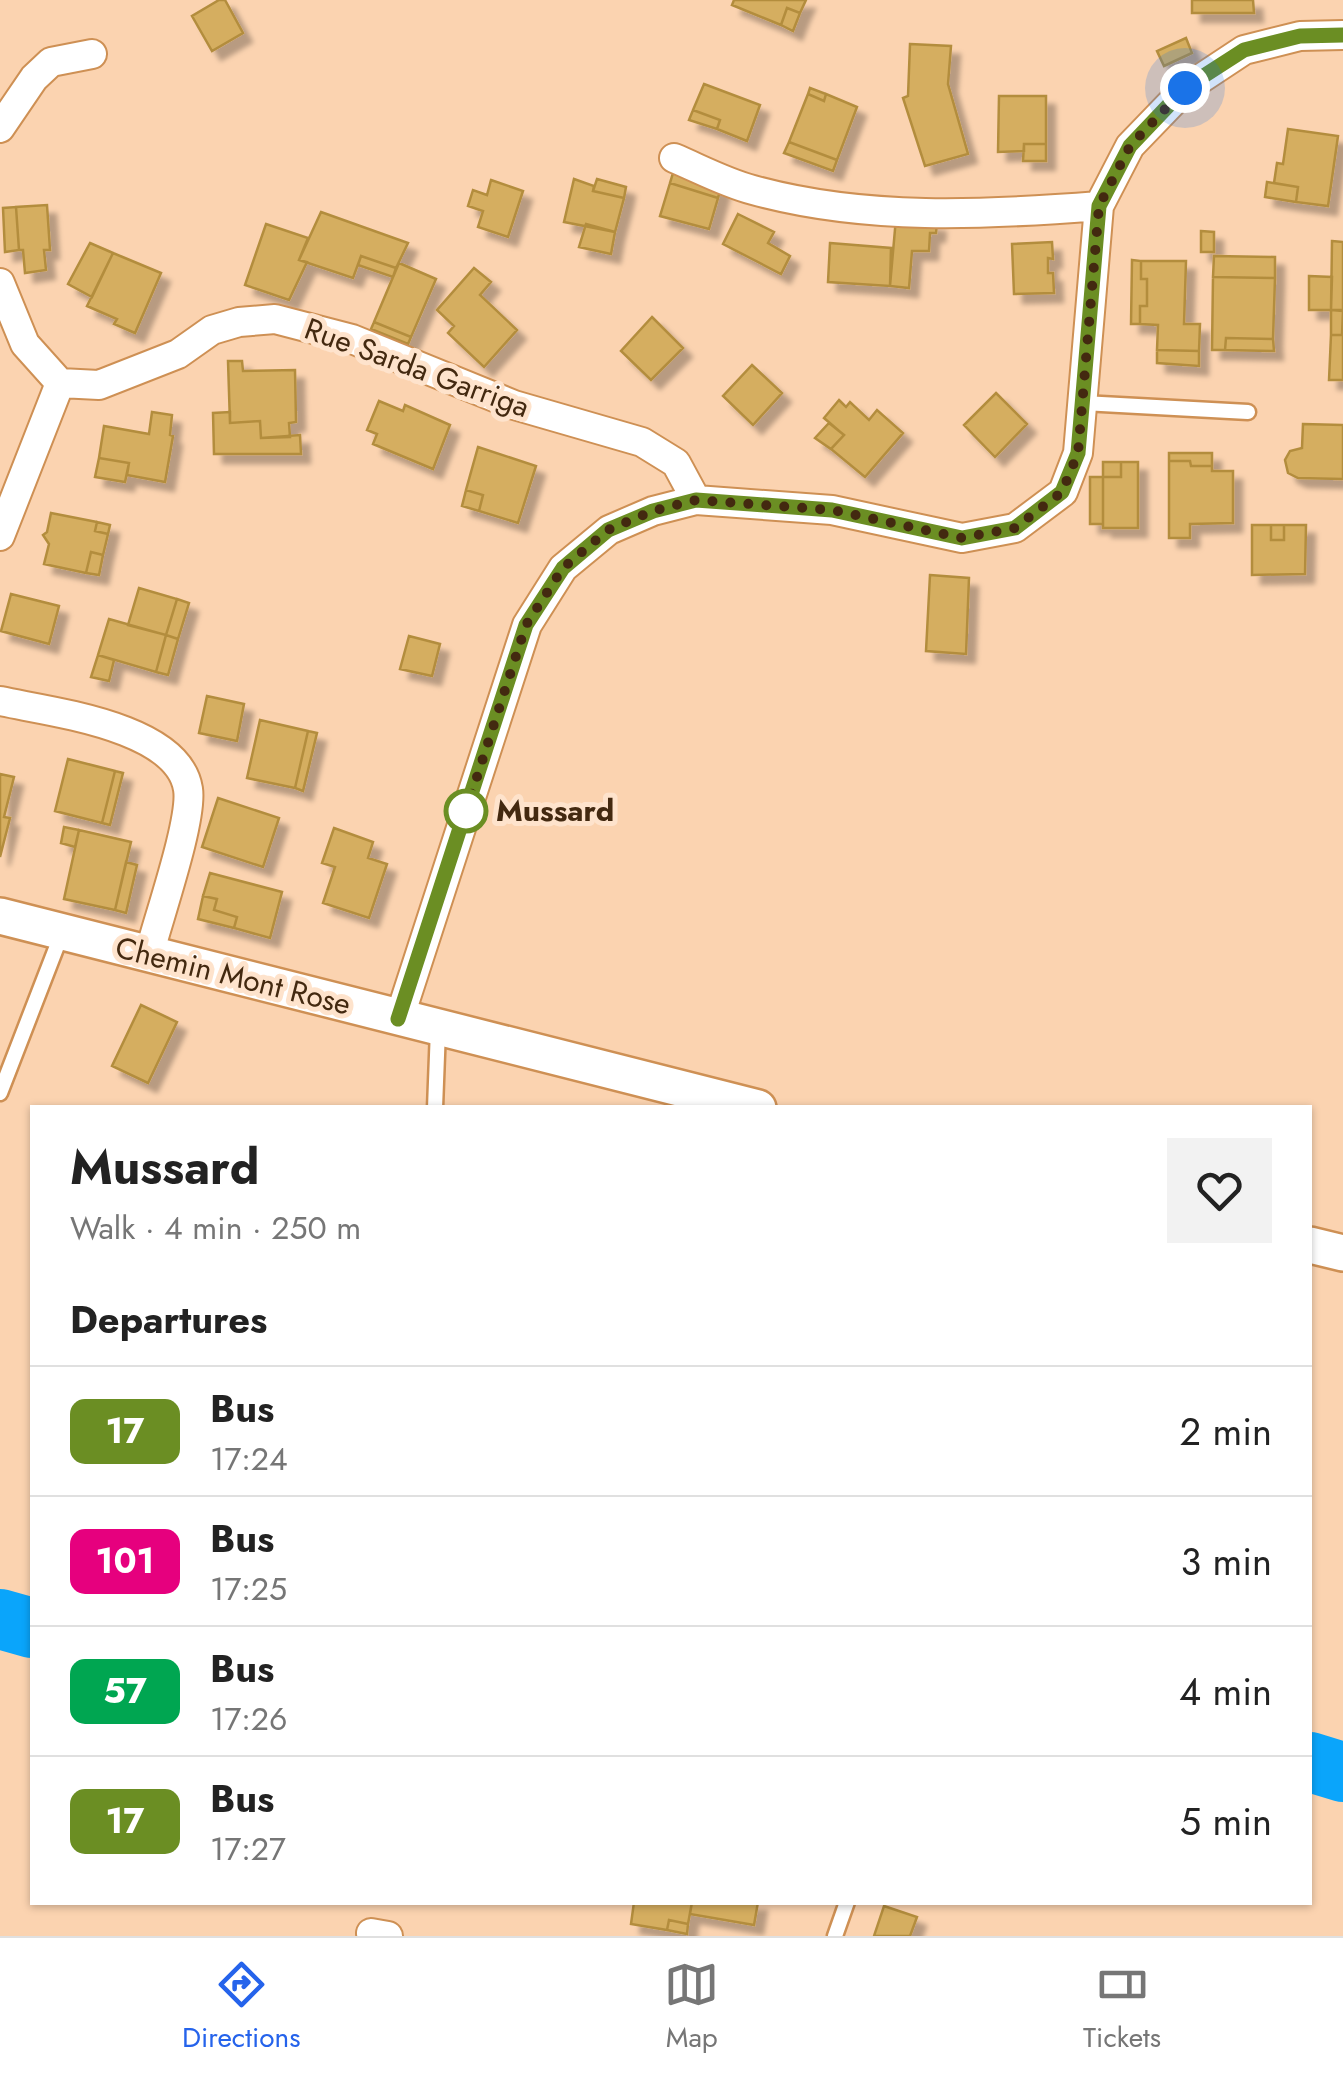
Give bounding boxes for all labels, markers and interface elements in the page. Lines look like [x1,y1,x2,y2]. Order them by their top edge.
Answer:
your location [1160,63,1210,113]
street label: Rue Sarda Garriga [299,307,536,428]
place label: Mussard [496,789,614,832]
marker: Mussard [445,790,487,832]
street label: Chemin Mont Rose [111,925,355,1026]
text: Mussard [70,1133,259,1202]
button: heart [1167,1138,1272,1243]
text: Walk · 4 min · 250 m [70,1205,361,1251]
text: Departures [70,1292,267,1347]
text: Bus [210,1381,274,1436]
text: 2 min [1180,1404,1272,1459]
text: 17 [106,1406,144,1456]
text: 17:24 [210,1436,288,1482]
text: Bus [210,1511,274,1566]
text: 3 min [1180,1534,1272,1589]
text: 101 [96,1536,154,1586]
text: 17:25 [210,1566,287,1612]
text: Bus [210,1641,274,1696]
text: 4 min [1179,1664,1272,1719]
text: 57 [103,1666,147,1716]
text: 17:26 [210,1696,287,1742]
text: Bus [210,1771,274,1826]
text: 5 min [1180,1794,1272,1849]
text: 17 [106,1796,144,1846]
text: 17:27 [210,1826,286,1872]
tab: Directions [182,1957,300,2058]
tab: Map [664,1957,719,2058]
tab: Tickets [1083,1957,1161,2058]

